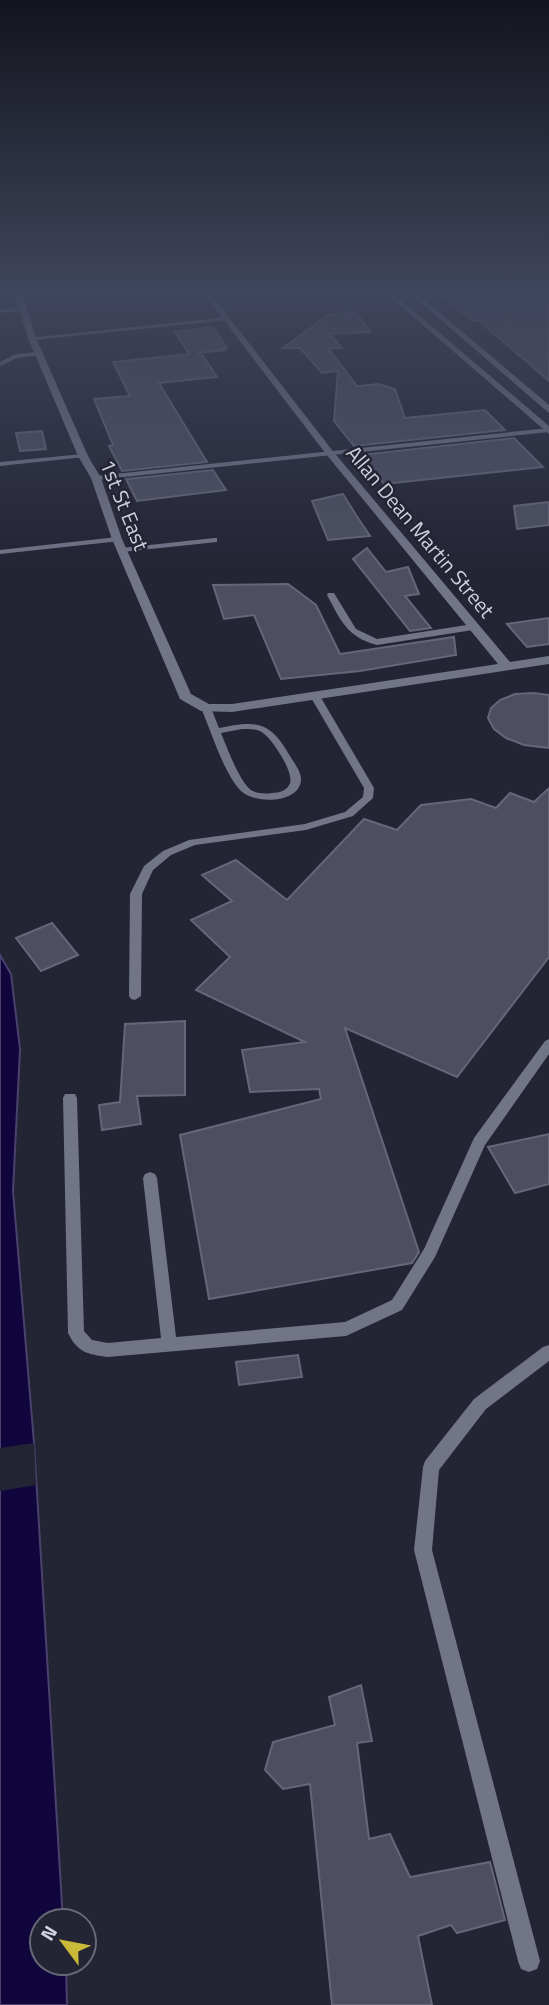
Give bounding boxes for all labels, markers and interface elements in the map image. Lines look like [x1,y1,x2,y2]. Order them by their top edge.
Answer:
street label: Allan Dean Martin Street [339,438,503,625]
street label: 1st St East [92,454,158,556]
north arrow [28,1907,98,1977]
text: N [32,1919,64,1946]

